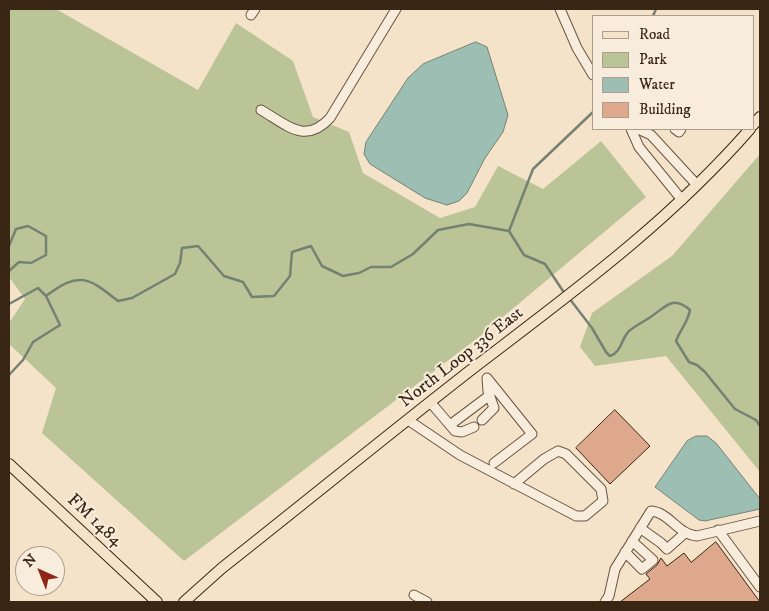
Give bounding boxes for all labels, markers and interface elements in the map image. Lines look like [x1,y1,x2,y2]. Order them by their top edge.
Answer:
legend [592,15,754,130]
text: Road [639,25,670,44]
text: Park [639,50,667,69]
text: Water [639,75,675,94]
text: Building [639,100,691,119]
street label: North Loop 336 East [396,303,528,413]
street label: FM 1484 [62,490,126,552]
north arrow [15,546,65,596]
text: N [20,550,41,571]

